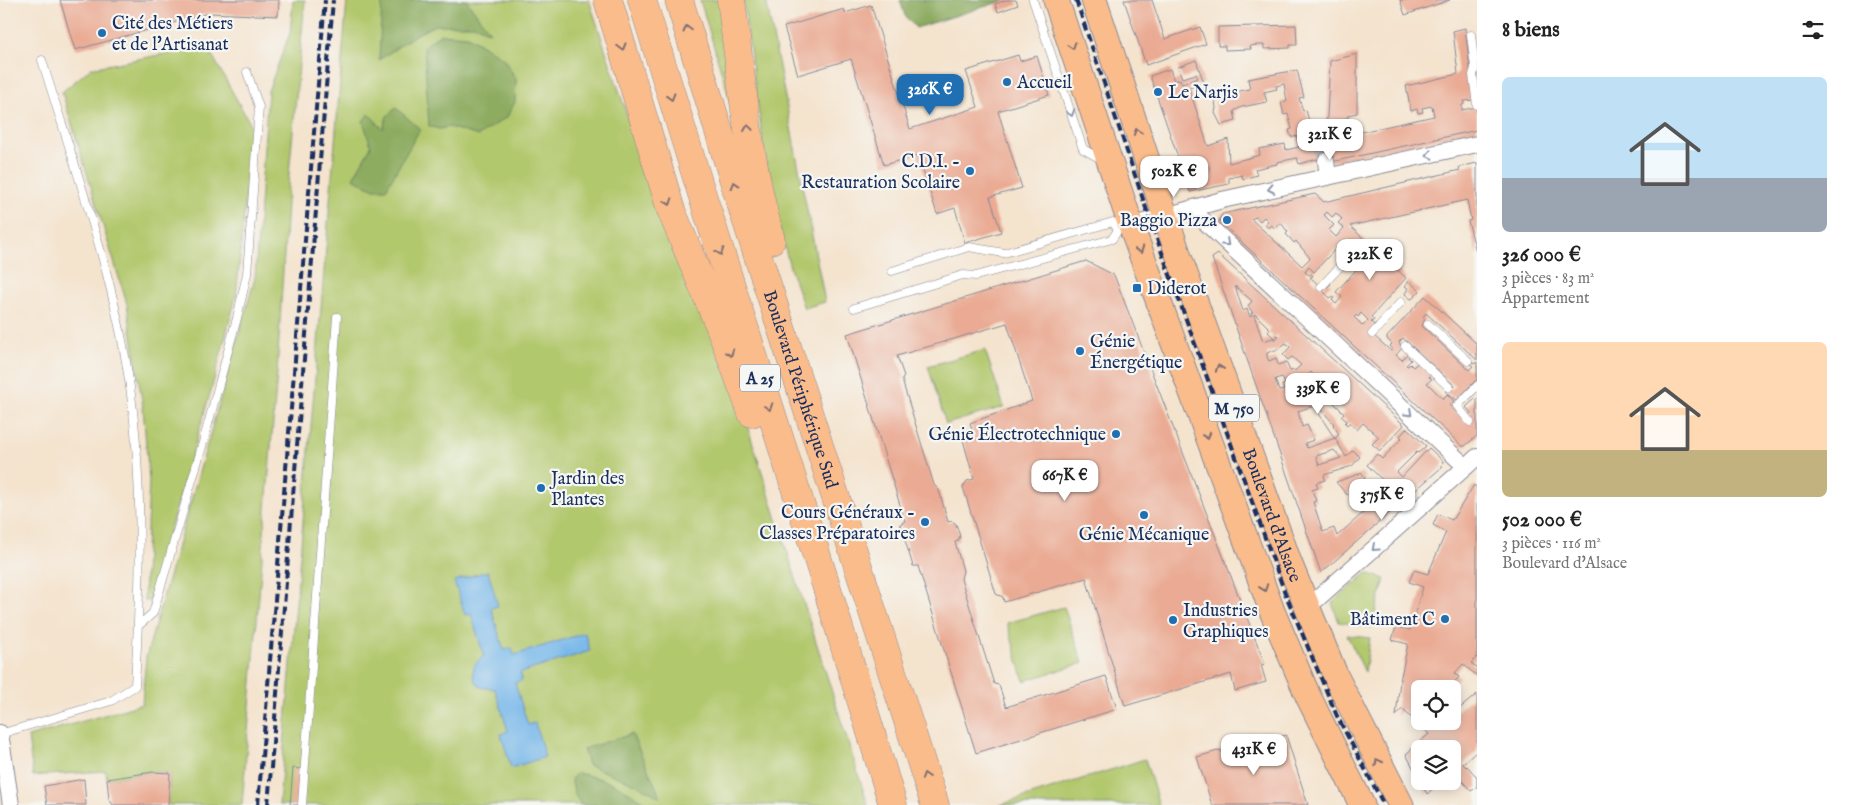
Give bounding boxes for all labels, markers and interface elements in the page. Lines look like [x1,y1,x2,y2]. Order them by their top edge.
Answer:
place label: Cité des Métiers et de l'Artisanat [112,13,233,57]
icon: filters [1799,16,1827,44]
text: 8 biens [1502,17,1560,44]
one-way arrow [683,26,693,34]
marker: Cité des Métiers et de l'Artisanat [96,27,108,39]
one-way arrow [617,42,627,50]
one-way arrow [1066,42,1076,50]
place label: Accueil [1016,72,1072,95]
pin: 326K € [889,74,971,116]
marker: Accueil [1001,76,1013,88]
text: 326K € [908,80,952,100]
place label: Le Narjis [1168,82,1238,105]
marker: Le Narjis [1152,86,1164,98]
one-way arrow [666,92,676,101]
one-way arrow [1065,108,1075,116]
icon: home [1620,109,1710,199]
pin: 321K € [1289,119,1371,161]
one-way arrow [743,123,753,132]
text: 321K € [1308,125,1352,145]
one-way arrow [1133,128,1143,137]
one-way arrow [1425,149,1434,160]
place label: C.D.I. - Restauration Scolaire [801,151,960,195]
pin: 502K € [1133,156,1215,198]
text: 502K € [1151,162,1197,182]
marker: C.D.I. - Restauration Scolaire [964,165,976,177]
one-way arrow [730,181,740,189]
one-way arrow [1266,184,1275,194]
one-way arrow [663,198,673,206]
place label: Baggio Pizza [1120,210,1217,233]
marker: Baggio Pizza [1221,214,1233,226]
one-way arrow [1220,237,1229,246]
pin: 322K € [1329,238,1411,281]
text: 326 000 € [1502,242,1581,269]
one-way arrow [1134,245,1144,254]
text: 322K € [1347,245,1393,265]
one-way arrow [714,247,724,256]
text: 3 pièces · 83 m² [1502,269,1595,289]
place label: Diderot [1147,278,1207,301]
marker: Diderot [1131,282,1143,294]
street label: Boulevard Périphérique Sud [757,288,842,492]
text: Appartement [1502,289,1589,309]
place label: Génie Énergétique [1090,331,1182,375]
marker: Génie Énergétique [1074,345,1086,357]
one-way arrow [724,348,734,357]
road number: A 25 [740,364,780,392]
one-way arrow [1215,364,1225,373]
pin: 339K € [1277,372,1359,415]
icon: home [1620,374,1710,464]
text: 339K € [1296,379,1340,399]
road number: M 750 [1209,394,1259,422]
one-way arrow [764,402,774,410]
one-way arrow [1403,407,1412,416]
place label: Génie Électrotechnique [929,422,1106,447]
marker: Génie Électrotechnique [1110,428,1122,440]
one-way arrow [1201,431,1211,440]
street label: Boulevard d'Alsace [1236,445,1306,586]
pin: 667K € [1024,460,1106,502]
text: 667K € [1042,466,1088,486]
place label: Jardin des Plantes [549,468,624,512]
pin: 375K € [1341,478,1423,521]
marker: Jardin des Plantes [535,482,547,494]
text: 375K € [1360,485,1404,505]
place label: Cours Généraux - Classes Préparatoires [759,502,915,546]
text: 502 000 € [1502,507,1582,534]
marker: Génie Mécanique [1138,509,1150,521]
marker: Cours Généraux - Classes Préparatoires [919,516,931,528]
place label: Génie Mécanique [1079,524,1209,547]
text: 3 pièces · 116 m² [1502,534,1601,554]
one-way arrow [1372,542,1381,551]
text: Boulevard d'Alsace [1502,554,1627,574]
one-way arrow [1258,583,1268,592]
place label: Industries Graphiques [1183,600,1269,644]
place label: Bâtiment C [1350,609,1435,632]
marker: Bâtiment C [1439,613,1451,625]
marker: Industries Graphiques [1167,614,1179,626]
map controls [1411,680,1461,790]
button: locate [1411,680,1461,730]
pin: 431K € [1213,734,1295,776]
text: 431K € [1232,740,1276,760]
button: layers [1411,740,1461,790]
one-way arrow [1374,758,1384,767]
one-way arrow [921,773,931,781]

